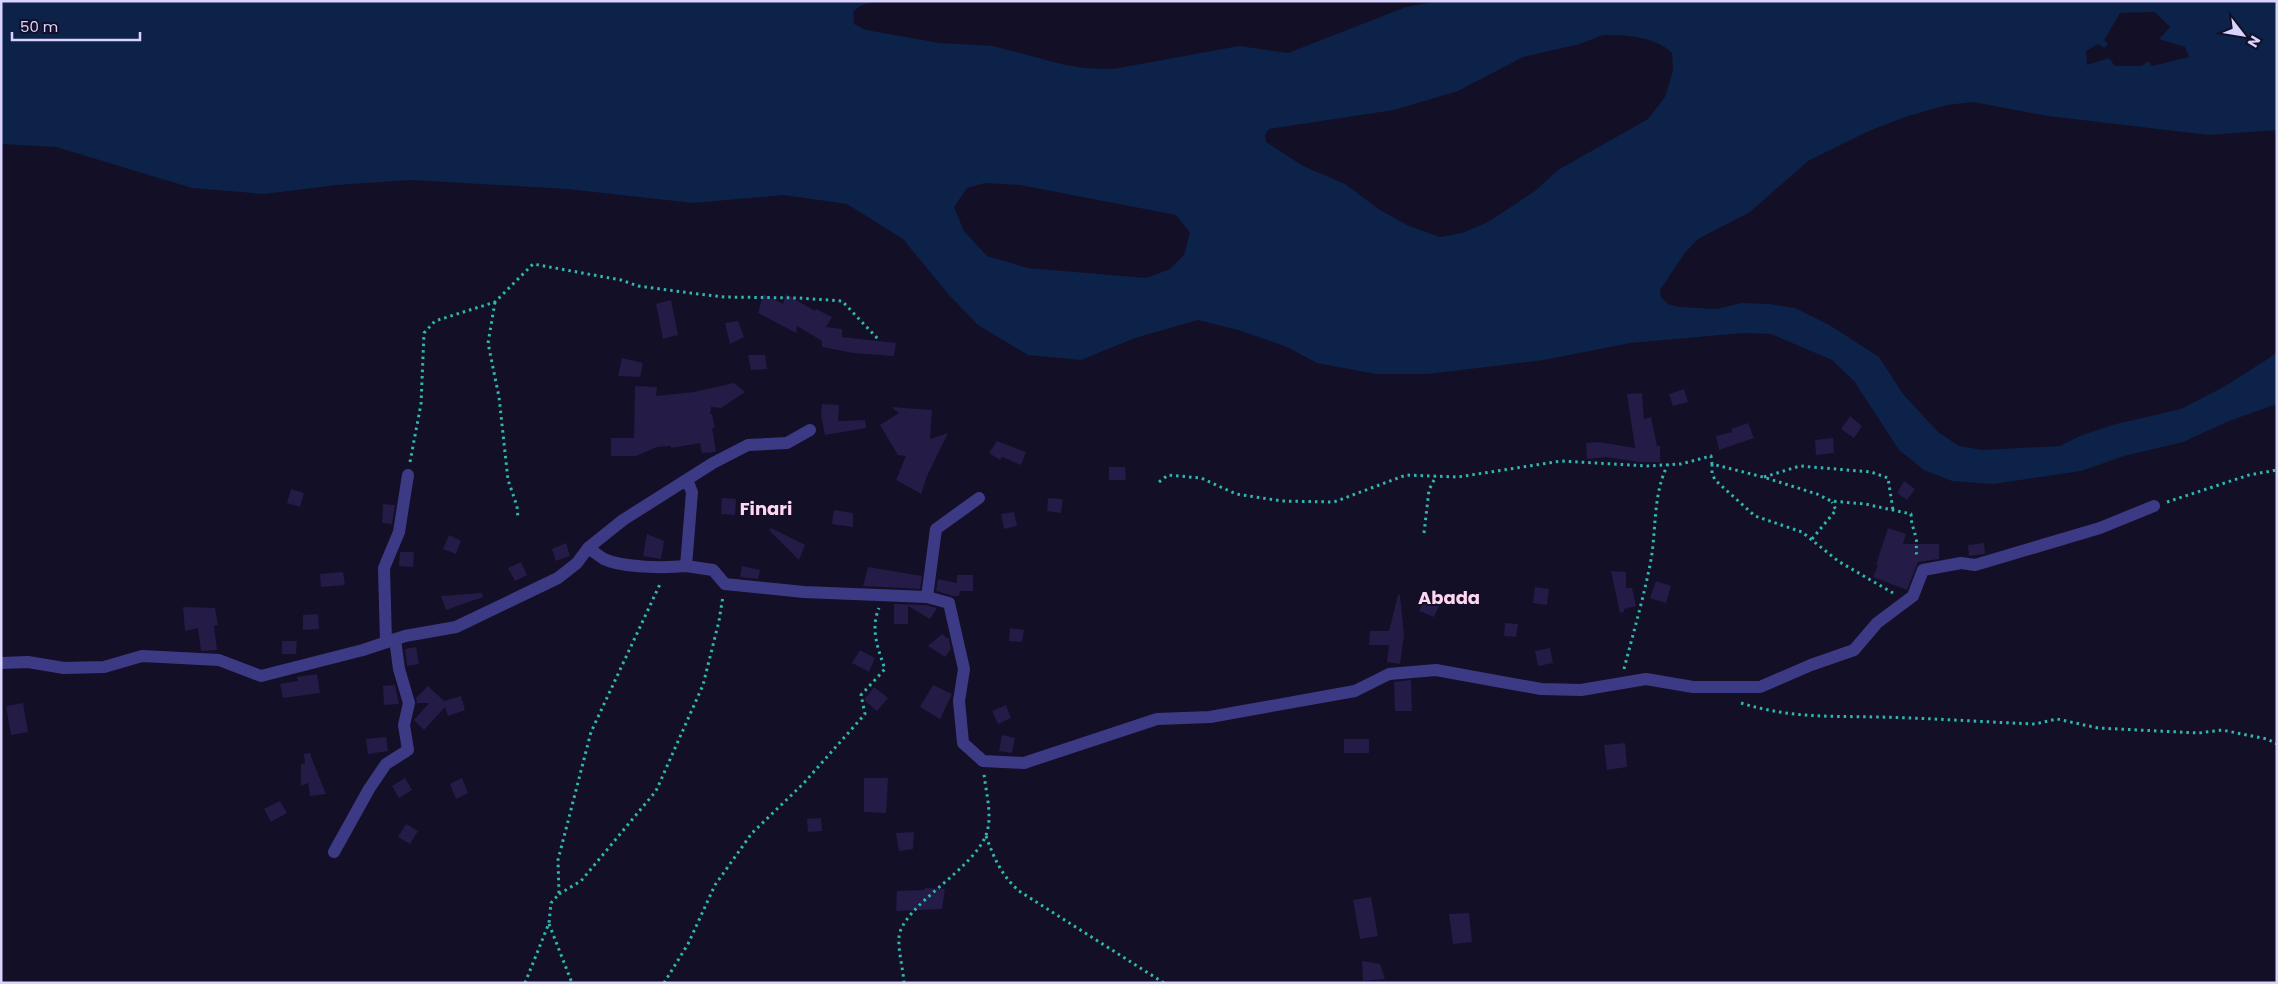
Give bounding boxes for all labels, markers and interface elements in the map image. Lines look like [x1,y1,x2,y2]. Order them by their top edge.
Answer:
scale bar [12,10,140,42]
north arrow [2218,10,2268,60]
text: 50 m [20,16,58,37]
text: N [2243,32,2265,51]
district label: Finari [740,496,792,521]
district label: Abada [1418,585,1480,610]

